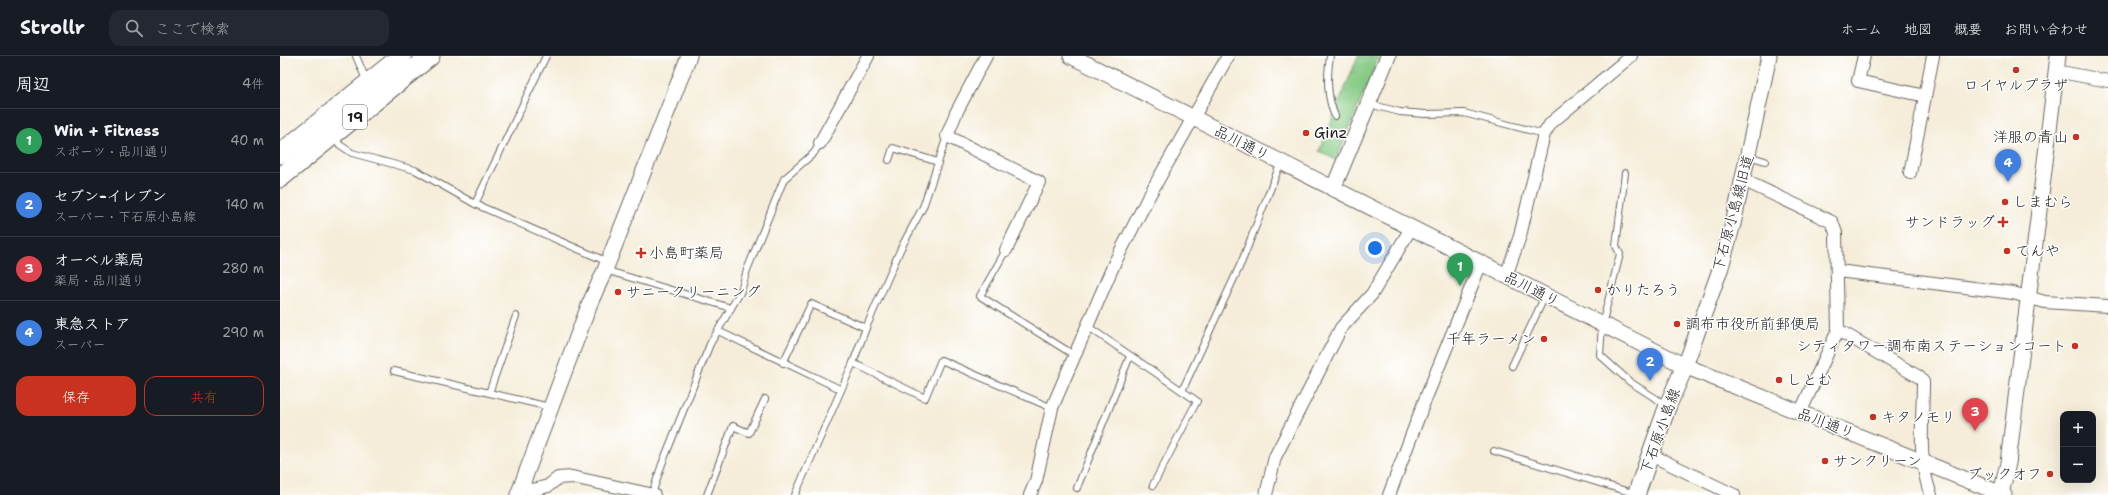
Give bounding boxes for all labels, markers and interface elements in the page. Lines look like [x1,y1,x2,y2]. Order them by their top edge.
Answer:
search box [109,10,389,46]
text: Strollr [20,15,85,40]
icon: search [123,17,145,39]
text: ここで検索 [155,19,230,39]
text: ホーム [1841,20,1882,38]
text: 地図 [1904,20,1932,38]
text: 概要 [1954,20,1982,38]
text: お問い合わせ [2004,20,2088,38]
marker: ロイヤルプラザ [2011,65,2021,75]
text: 周辺 [16,73,50,95]
text: 4件 [242,75,264,92]
place label: ロイヤルプラザ [1964,75,2068,95]
road number: 19 [343,105,367,129]
street label: 品川通り [1211,120,1273,166]
text: Win + Fitness [54,121,159,141]
place label: Ginz [1314,123,1347,143]
place label: 洋服の青山 [1993,127,2068,147]
marker: Ginz [1301,128,1311,138]
text: 1 [26,132,32,149]
text: 40 m [230,132,264,149]
marker: 洋服の青山 [2071,132,2081,142]
text: スポーツ · 品川通り [54,143,170,160]
pin: 4 [1995,149,2021,182]
street label: 下石原小島線旧道 [1708,152,1758,274]
text: セブン-イレブン [54,186,167,206]
place label: しまむら [2013,192,2073,212]
text: 2 [24,196,34,213]
text: 140 m [225,196,264,213]
marker: しまむら [2000,197,2010,207]
text: スーパー · 下石原小島線 [54,208,196,225]
place label: サンドラッグ [1905,212,1995,232]
marker: サンドラッグ [1998,217,2008,227]
your location [1365,238,1385,258]
place label: てんや [2015,241,2060,261]
place label: 小島町薬局 [649,243,724,263]
marker: てんや [2002,246,2012,256]
marker: 小島町薬局 [636,248,646,258]
text: オーベル薬局 [54,250,144,270]
pin: 1 [1447,253,1473,286]
text: 3 [24,260,34,277]
text: 280 m [222,260,264,277]
street label: 品川通り [1501,266,1563,312]
text: 薬局 · 品川通り [54,272,145,289]
place label: かりたろう [1606,280,1680,300]
place label: サニークリーニング [626,282,761,302]
marker: かりたろう [1593,285,1603,295]
marker: サニークリーニング [613,287,623,297]
text: 東急ストア [54,314,130,334]
place label: 調布市役所前郵便局 [1685,314,1820,334]
marker: 調布市役所前郵便局 [1672,319,1682,329]
text: 4 [24,324,34,341]
text: 290 m [222,324,264,341]
place label: 千年ラーメン [1446,329,1536,349]
marker: 千年ラーメン [1539,334,1549,344]
text: スーパー [54,336,105,353]
place label: シティタワー調布南ステーションコート [1796,336,2067,356]
marker: シティタワー調布南ステーションコート [2070,341,2080,351]
pin: 2 [1637,348,1663,381]
place label: しとむ [1787,370,1832,390]
marker: しとむ [1774,375,1784,385]
button: 保存 [16,376,136,416]
button: 共有 [144,376,264,416]
street label: 下石原小島線 [1635,385,1685,477]
pin: 3 [1962,398,1988,431]
street label: 品川通り [1794,403,1858,443]
place label: キタノモリ [1881,407,1956,427]
map controls [2060,411,2096,483]
button: + [2060,411,2096,447]
marker: キタノモリ [1868,412,1878,422]
button: − [2060,447,2096,483]
place label: サンクリーン [1833,451,1922,471]
marker: サンクリーン [1820,456,1830,466]
place label: ブックオフ [1967,464,2042,484]
marker: ブックオフ [2045,469,2055,479]

